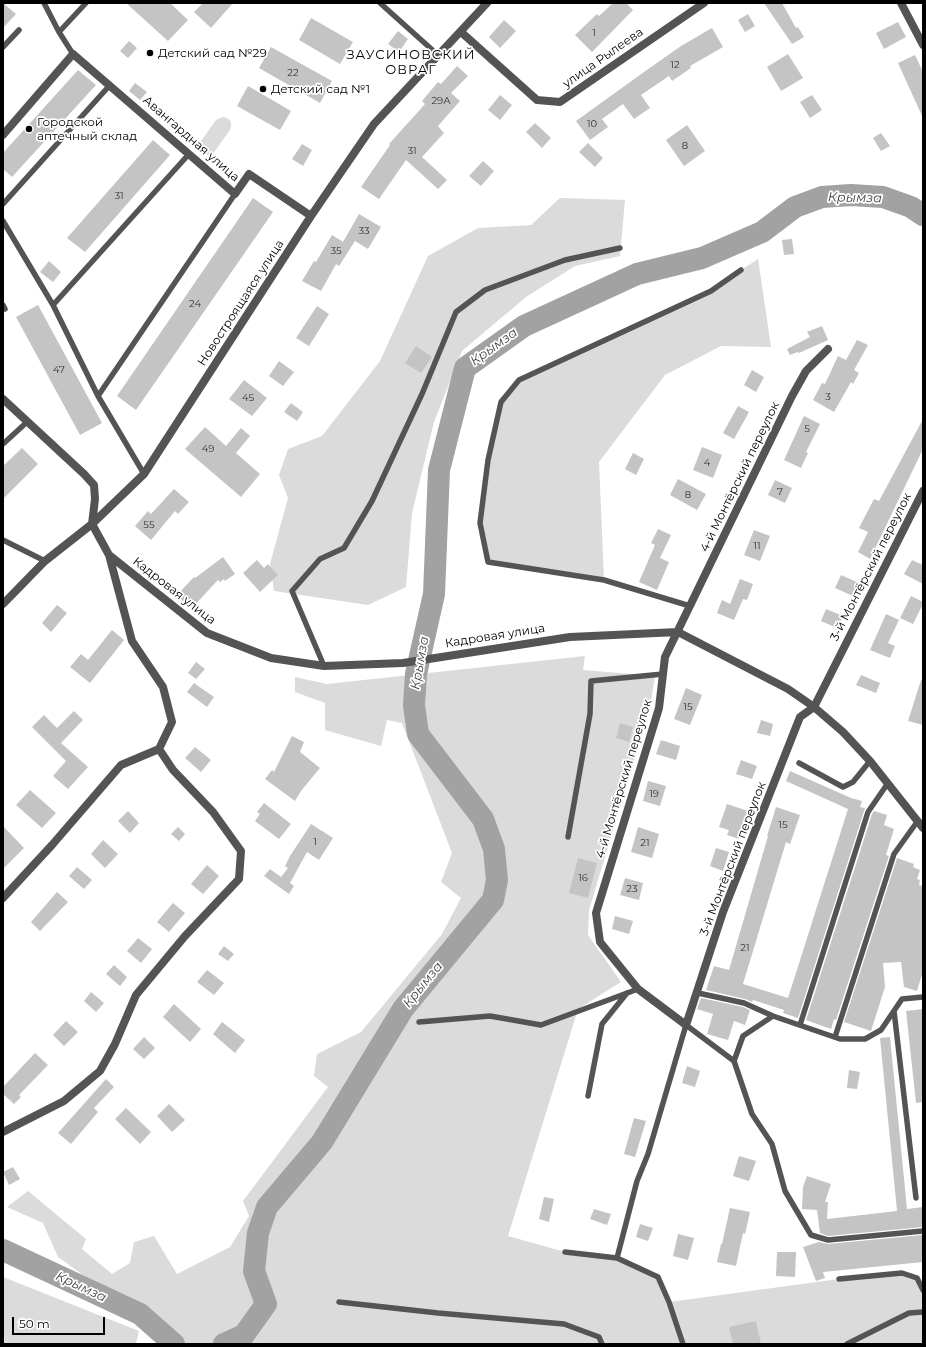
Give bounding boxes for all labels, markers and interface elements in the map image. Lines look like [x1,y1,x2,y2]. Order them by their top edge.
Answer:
street label: улица Рылеева [560,25,646,91]
house number: 1 [592,27,596,39]
place label: Детский сад №29 [158,46,267,60]
district label: ЗАУСИНОВСКИЙ ОВРАГ [347,47,475,78]
marker: Детский сад №29 [145,48,155,58]
house number: 12 [670,59,680,71]
house number: 22 [287,67,299,79]
place label: Детский сад №1 [271,82,370,96]
marker: Детский сад №1 [258,84,268,94]
street label: Авангардная улица [140,93,242,185]
house number: 29А [431,95,451,107]
place label: Городской аптечный склад [37,115,137,143]
house number: 10 [587,118,597,130]
marker: Городской аптечный склад [24,124,34,134]
house number: 8 [682,140,688,152]
house number: 31 [407,145,417,157]
house number: 31 [114,190,124,202]
water label: Крымза [828,190,882,206]
house number: 33 [358,225,370,237]
street label: Новостроящаяся улица [195,237,287,369]
house number: 35 [330,245,342,257]
house number: 24 [189,298,201,310]
water label: Крымза [467,325,521,369]
house number: 47 [53,364,65,376]
house number: 3 [825,391,831,403]
house number: 45 [242,392,254,404]
street label: 4-й Монтёрский переулок [697,400,783,554]
house number: 5 [804,423,810,435]
house number: 49 [202,443,214,455]
house number: 4 [704,457,710,469]
house number: 7 [777,486,783,498]
house number: 8 [685,489,691,501]
street label: 3-й Монтёрский переулок [827,491,915,643]
house number: 55 [143,519,155,531]
house number: 11 [753,540,761,552]
street label: Кадровая улица [130,554,218,628]
street label: Кадровая улица [444,621,546,651]
water label: Крымза [408,635,432,691]
street label: 4-й Монтёрский переулок [593,698,655,860]
house number: 15 [683,701,693,713]
street label: 3-й Монтёрский переулок [697,780,769,938]
house number: 19 [649,788,659,800]
house number: 15 [778,819,788,831]
house number: 1 [313,836,317,848]
house number: 21 [640,837,650,849]
house number: 16 [578,872,588,884]
house number: 23 [626,883,638,895]
house number: 21 [740,942,750,954]
water label: Крымза [400,959,446,1011]
water label: Крымза [53,1268,109,1306]
scale bar [14,1309,107,1335]
text: 50 m [19,1316,50,1331]

